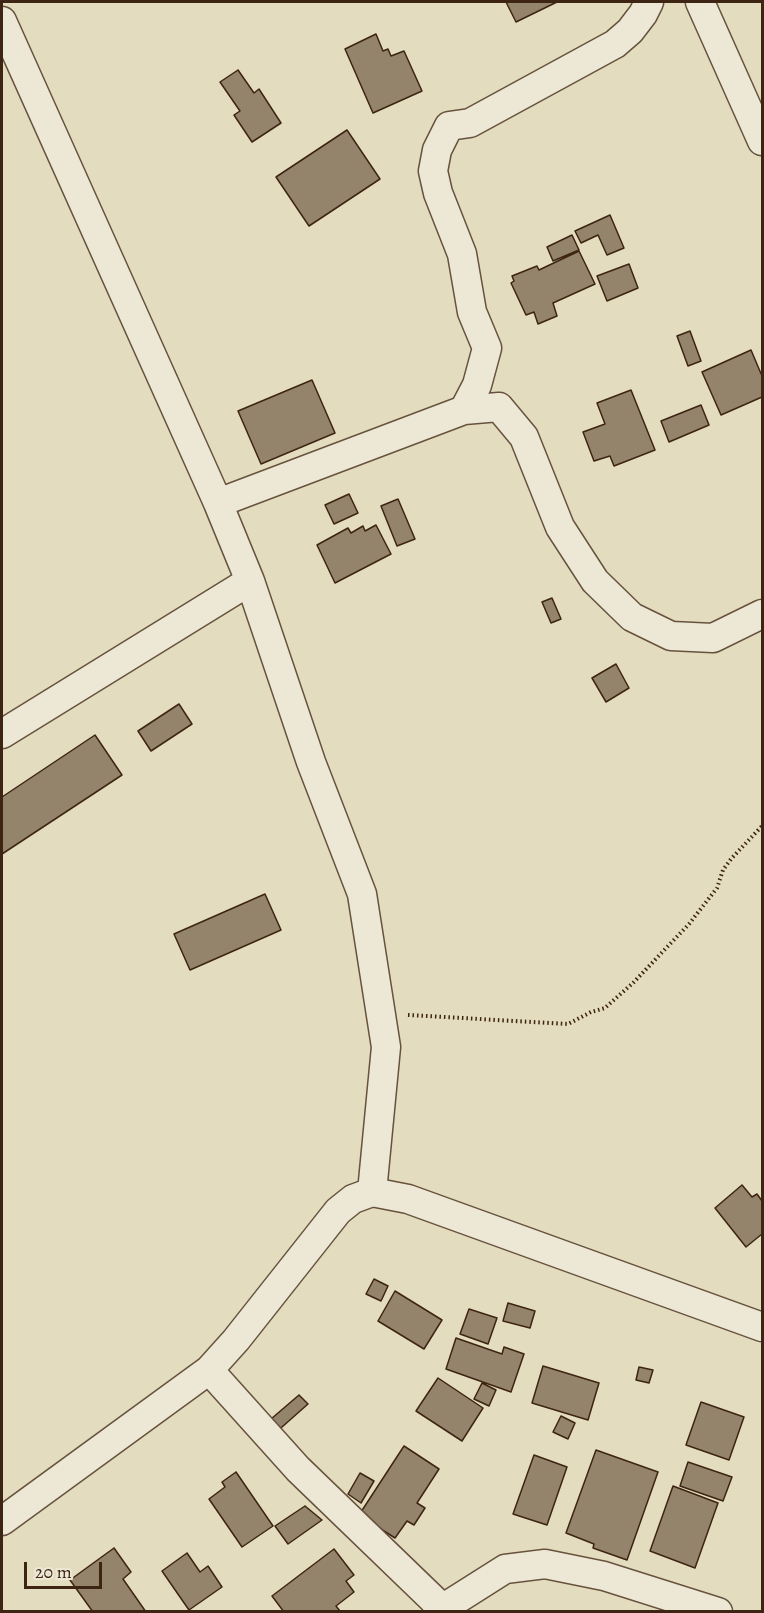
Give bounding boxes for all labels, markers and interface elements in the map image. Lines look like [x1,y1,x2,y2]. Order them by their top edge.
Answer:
scale bar [27,1550,105,1588]
text: 20 m [35,1560,72,1584]

